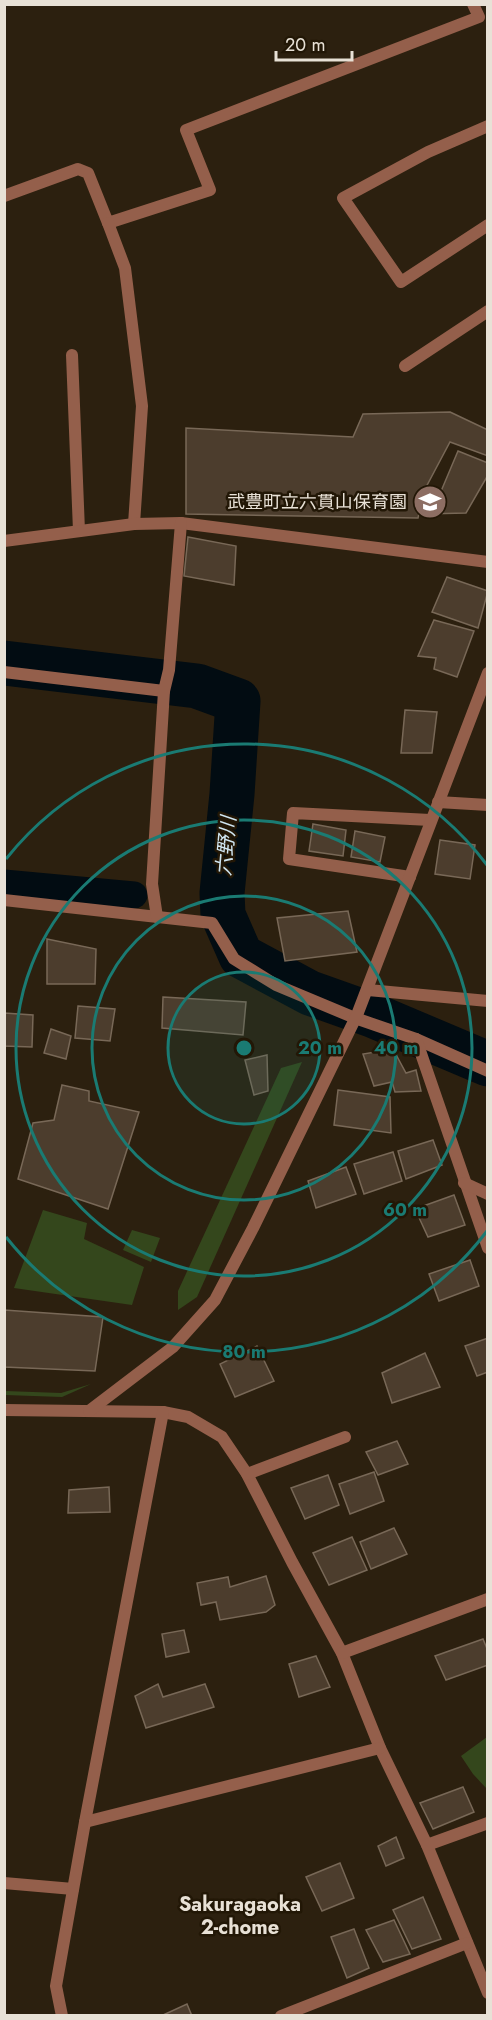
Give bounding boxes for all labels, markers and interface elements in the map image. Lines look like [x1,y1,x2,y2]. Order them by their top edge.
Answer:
scale bar [276,24,352,62]
text: 20 m [285,32,325,58]
school or university icon: 武豊町立六貫山保育園 [412,484,448,520]
place label: 武豊町立六貫山保育園 [227,489,407,515]
water label: 六野川 [209,813,244,877]
text: 20 m [298,1035,342,1061]
text: 40 m [374,1035,418,1061]
centre of rings [234,1038,254,1058]
text: 60 m [383,1197,427,1223]
text: 80 m [222,1339,266,1365]
district label: Sakuragaoka 2-chome [179,1890,301,1942]

